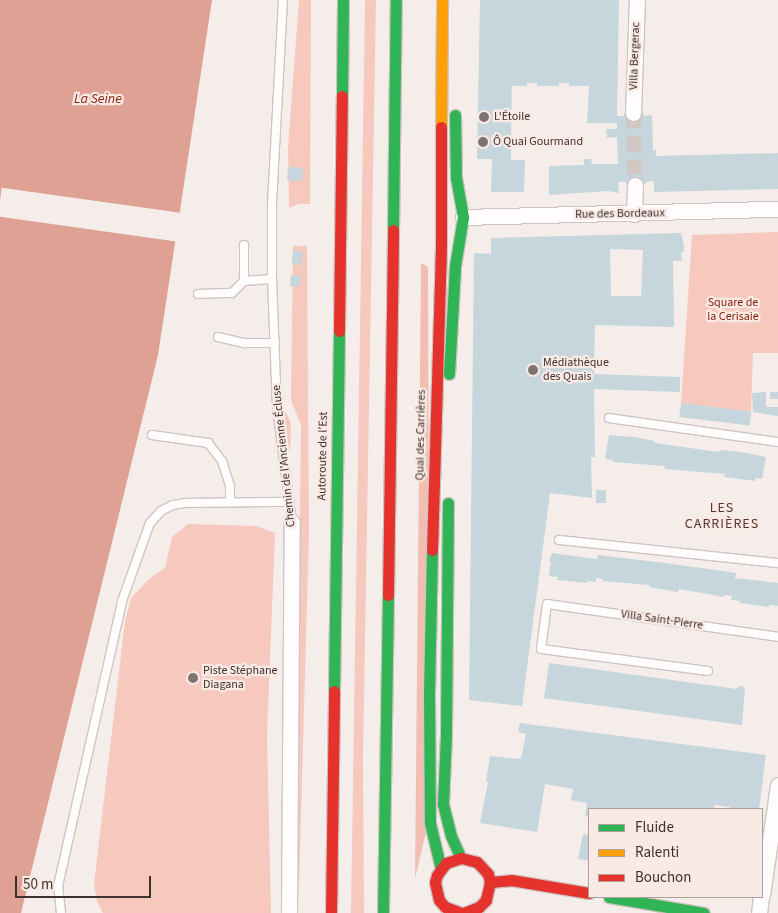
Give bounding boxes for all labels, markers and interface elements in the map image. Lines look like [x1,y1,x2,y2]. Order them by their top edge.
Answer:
street label: Villa Bergerac [627,22,643,90]
water label: La Seine [74,91,122,107]
place label: L'Étoile [494,110,530,124]
marker: L'Étoile [478,111,490,123]
place label: Ô Quai Gourmand [493,135,583,149]
marker: Ô Quai Gourmand [477,136,489,148]
street label: Rue des Bordeaux [575,206,665,222]
park label: Square de la Cerisaie [707,296,759,324]
place label: Médiathèque des Quais [543,356,609,384]
marker: Médiathèque des Quais [527,364,539,376]
street label: Chemin de l'Ancienne Écluse [269,384,299,528]
street label: Quai des Carrières [413,389,429,481]
street label: Autoroute de l’Est [315,411,331,501]
district label: LES CARRIÈRES [684,500,760,532]
street label: Villa Saint-Pierre [620,607,704,633]
place label: Piste Stéphane Diagana [203,664,277,692]
marker: Piste Stéphane Diagana [187,672,199,684]
legend [588,808,763,898]
text: Fluide [635,817,674,838]
text: Ralenti [635,842,679,863]
scale bar [18,866,154,898]
text: Bouchon [635,867,691,888]
text: 50 m [23,874,53,895]

